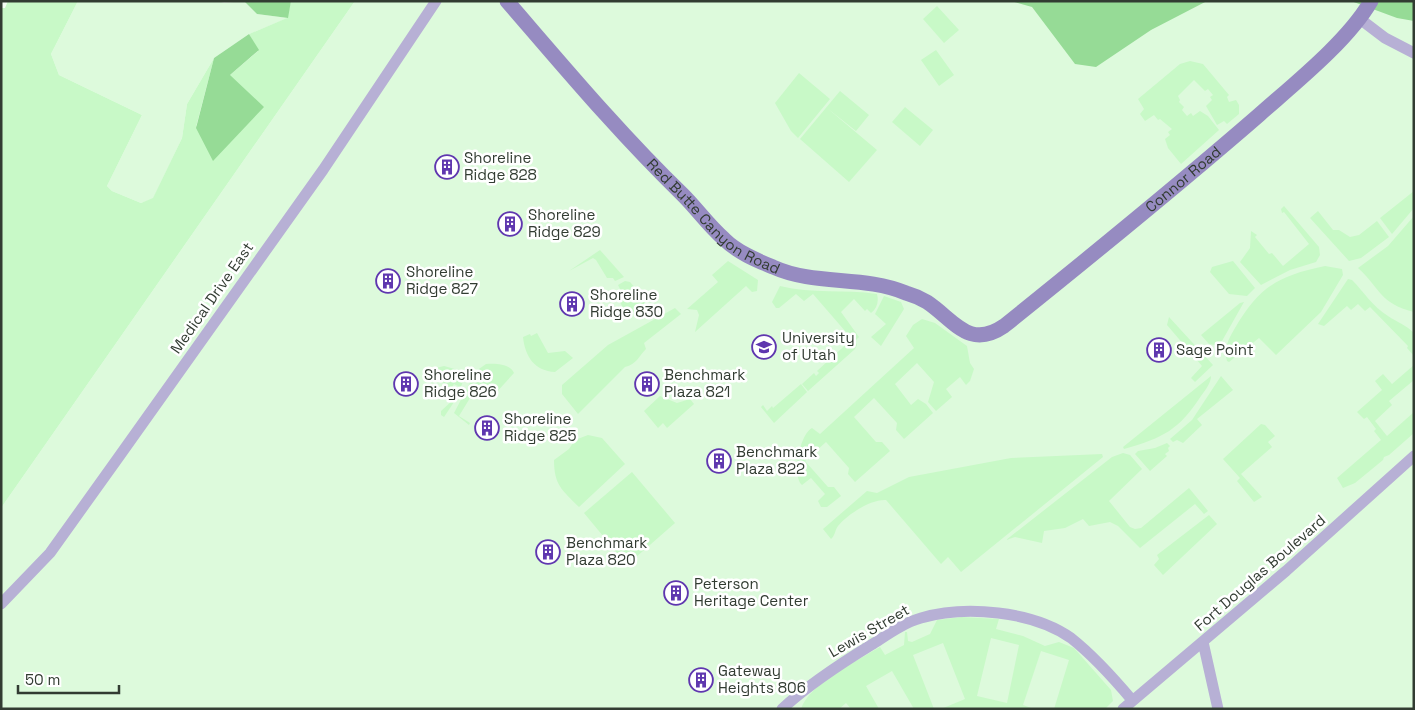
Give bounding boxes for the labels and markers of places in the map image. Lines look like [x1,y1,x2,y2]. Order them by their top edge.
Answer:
place label: Shoreline Ridge 828 [464,148,537,184]
building icon: Shoreline Ridge 828 [434,154,460,180]
place label: Shoreline Ridge 829 [528,205,601,241]
building icon: Shoreline Ridge 829 [497,211,523,237]
place label: Shoreline Ridge 827 [406,262,478,298]
building icon: Shoreline Ridge 827 [375,268,401,294]
place label: Shoreline Ridge 830 [590,285,663,321]
building icon: Shoreline Ridge 830 [559,291,585,317]
place label: University of Utah [782,328,855,364]
school or university icon: University of Utah [751,334,777,360]
building icon: Sage Point [1146,337,1172,363]
place label: Sage Point [1176,340,1254,359]
place label: Shoreline Ridge 826 [424,365,497,401]
place label: Benchmark Plaza 821 [664,365,745,401]
building icon: Shoreline Ridge 826 [393,371,419,397]
building icon: Benchmark Plaza 821 [634,371,660,397]
place label: Shoreline Ridge 825 [504,409,577,445]
building icon: Shoreline Ridge 825 [474,415,500,441]
place label: Benchmark Plaza 822 [736,442,817,478]
building icon: Benchmark Plaza 822 [706,448,732,474]
place label: Benchmark Plaza 820 [566,533,647,569]
building icon: Benchmark Plaza 820 [535,539,561,565]
place label: Peterson Heritage Center [694,574,809,610]
building icon: Peterson Heritage Center [663,580,689,606]
place label: Gateway Heights 806 [718,661,806,697]
building icon: Gateway Heights 806 [688,667,714,693]

